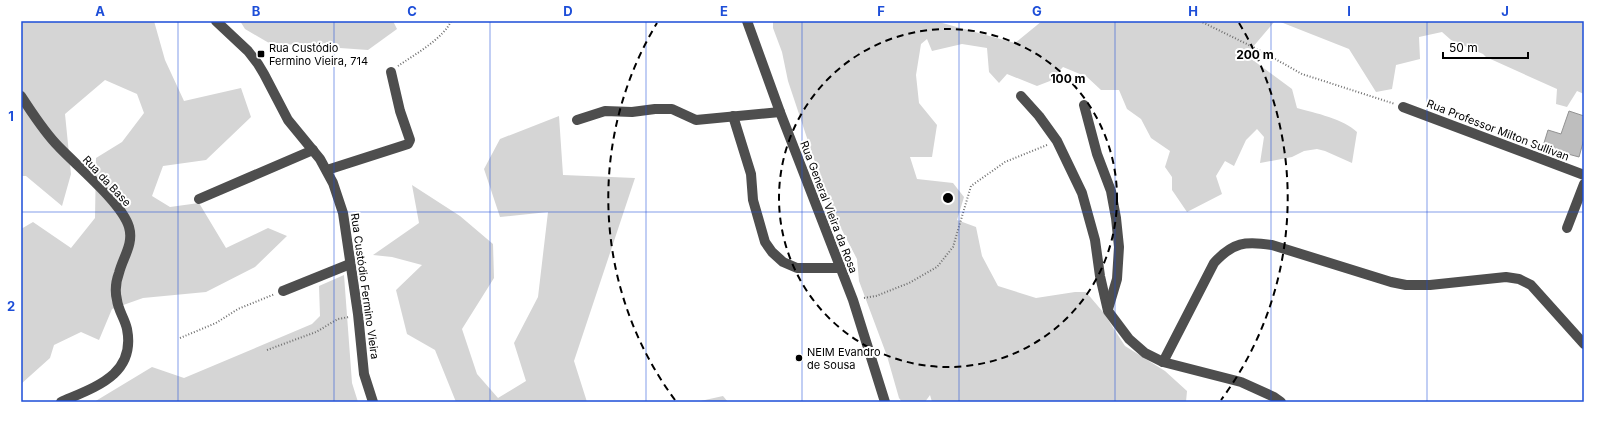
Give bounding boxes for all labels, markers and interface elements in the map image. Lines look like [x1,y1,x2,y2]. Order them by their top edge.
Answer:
text: A [95,3,105,19]
text: B [252,3,261,19]
text: C [407,3,417,19]
text: D [563,3,573,19]
text: E [720,3,728,19]
text: F [877,3,885,19]
text: G [1032,3,1042,19]
text: H [1188,3,1198,19]
text: I [1347,3,1351,19]
text: J [1501,3,1509,19]
scale bar [1443,34,1528,60]
text: 50 m [1449,40,1478,55]
place label: Rua Custódio Fermino Vieira, 714 [269,41,368,68]
text: 200 m [1236,47,1274,62]
marker: Rua Custódio Fermino Vieira, 714 [256,49,266,59]
text: 100 m [1050,71,1086,86]
street label: Rua Professor Milton Sullivan [1425,96,1571,164]
text: 1 [8,108,14,124]
street label: Rua General Vieira da Rosa [797,139,861,275]
street label: Rua da Base [80,153,134,209]
centre of rings [941,191,955,205]
street label: Rua Custódio Fermino Vieira [348,212,382,360]
text: 2 [7,298,15,314]
place label: NEIM Evandro de Sousa [807,345,881,372]
marker: NEIM Evandro de Sousa [794,353,804,363]

